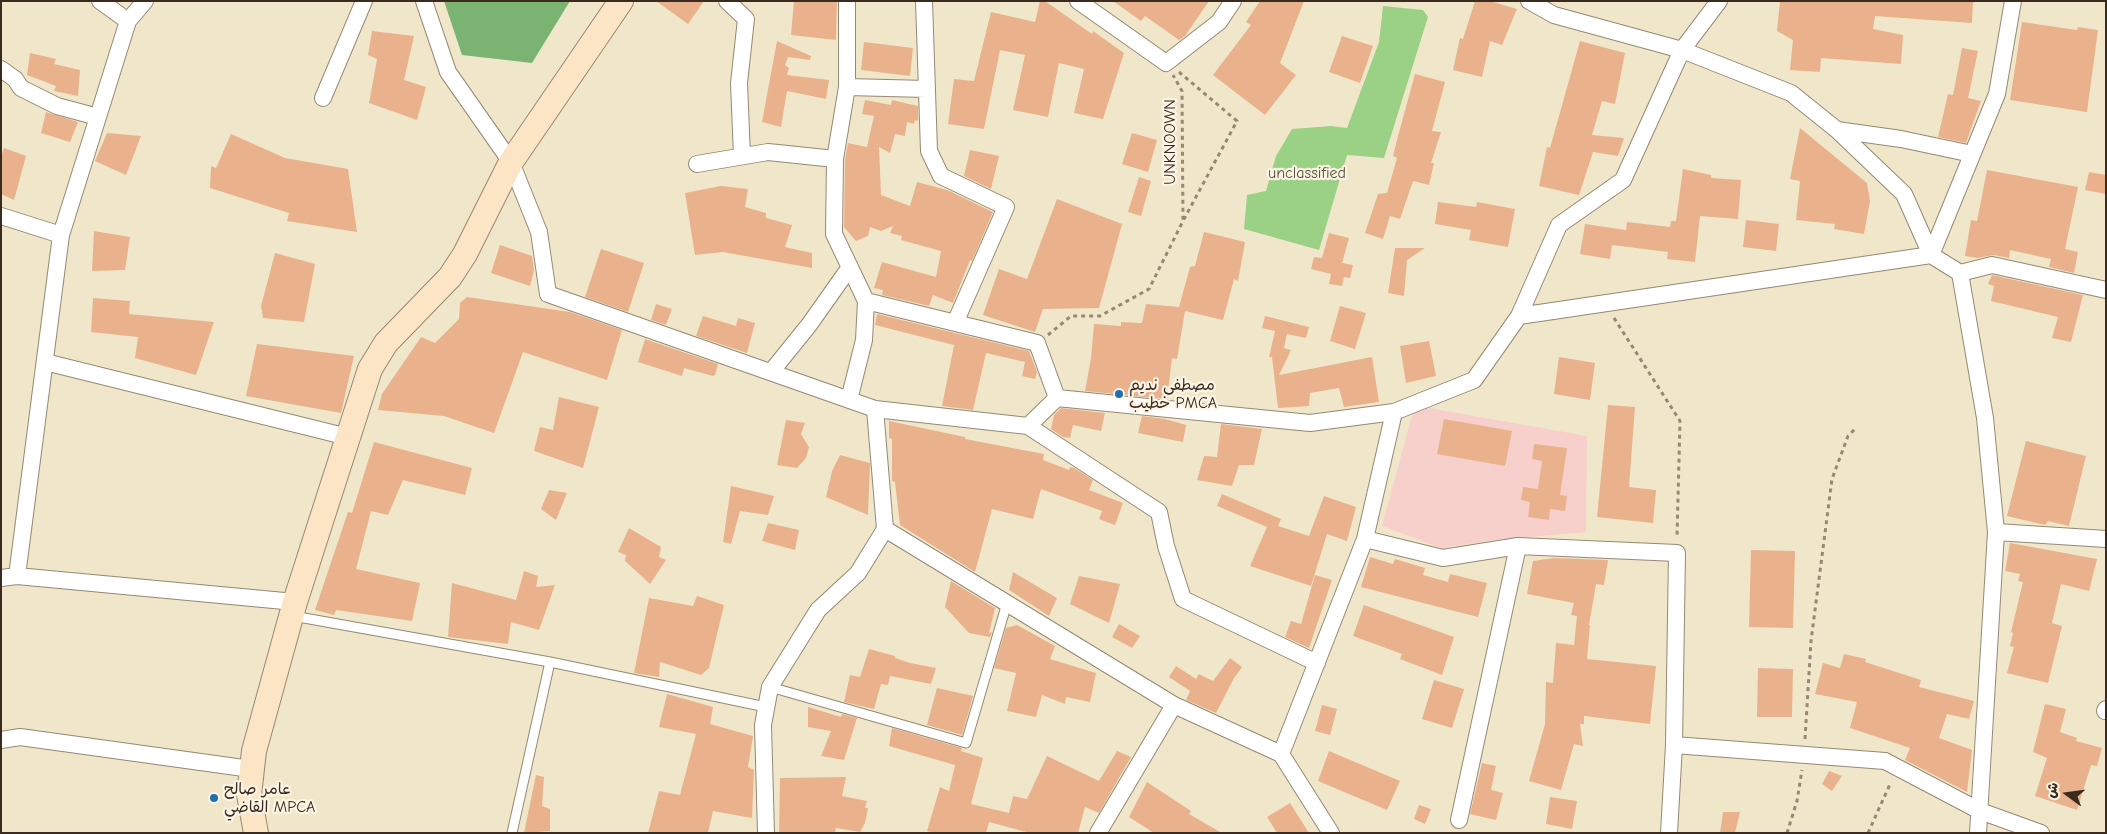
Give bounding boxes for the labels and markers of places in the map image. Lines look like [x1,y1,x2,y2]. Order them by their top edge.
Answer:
place label: مصطفى نديم خطيب PMCA [1129,375,1217,413]
marker: مصطفى نديم خطيب PMCA [1113,388,1125,400]
place label: عامر صالح القاضي MPCA [224,779,315,817]
marker: عامر صالح القاضي MPCA [208,792,220,804]

